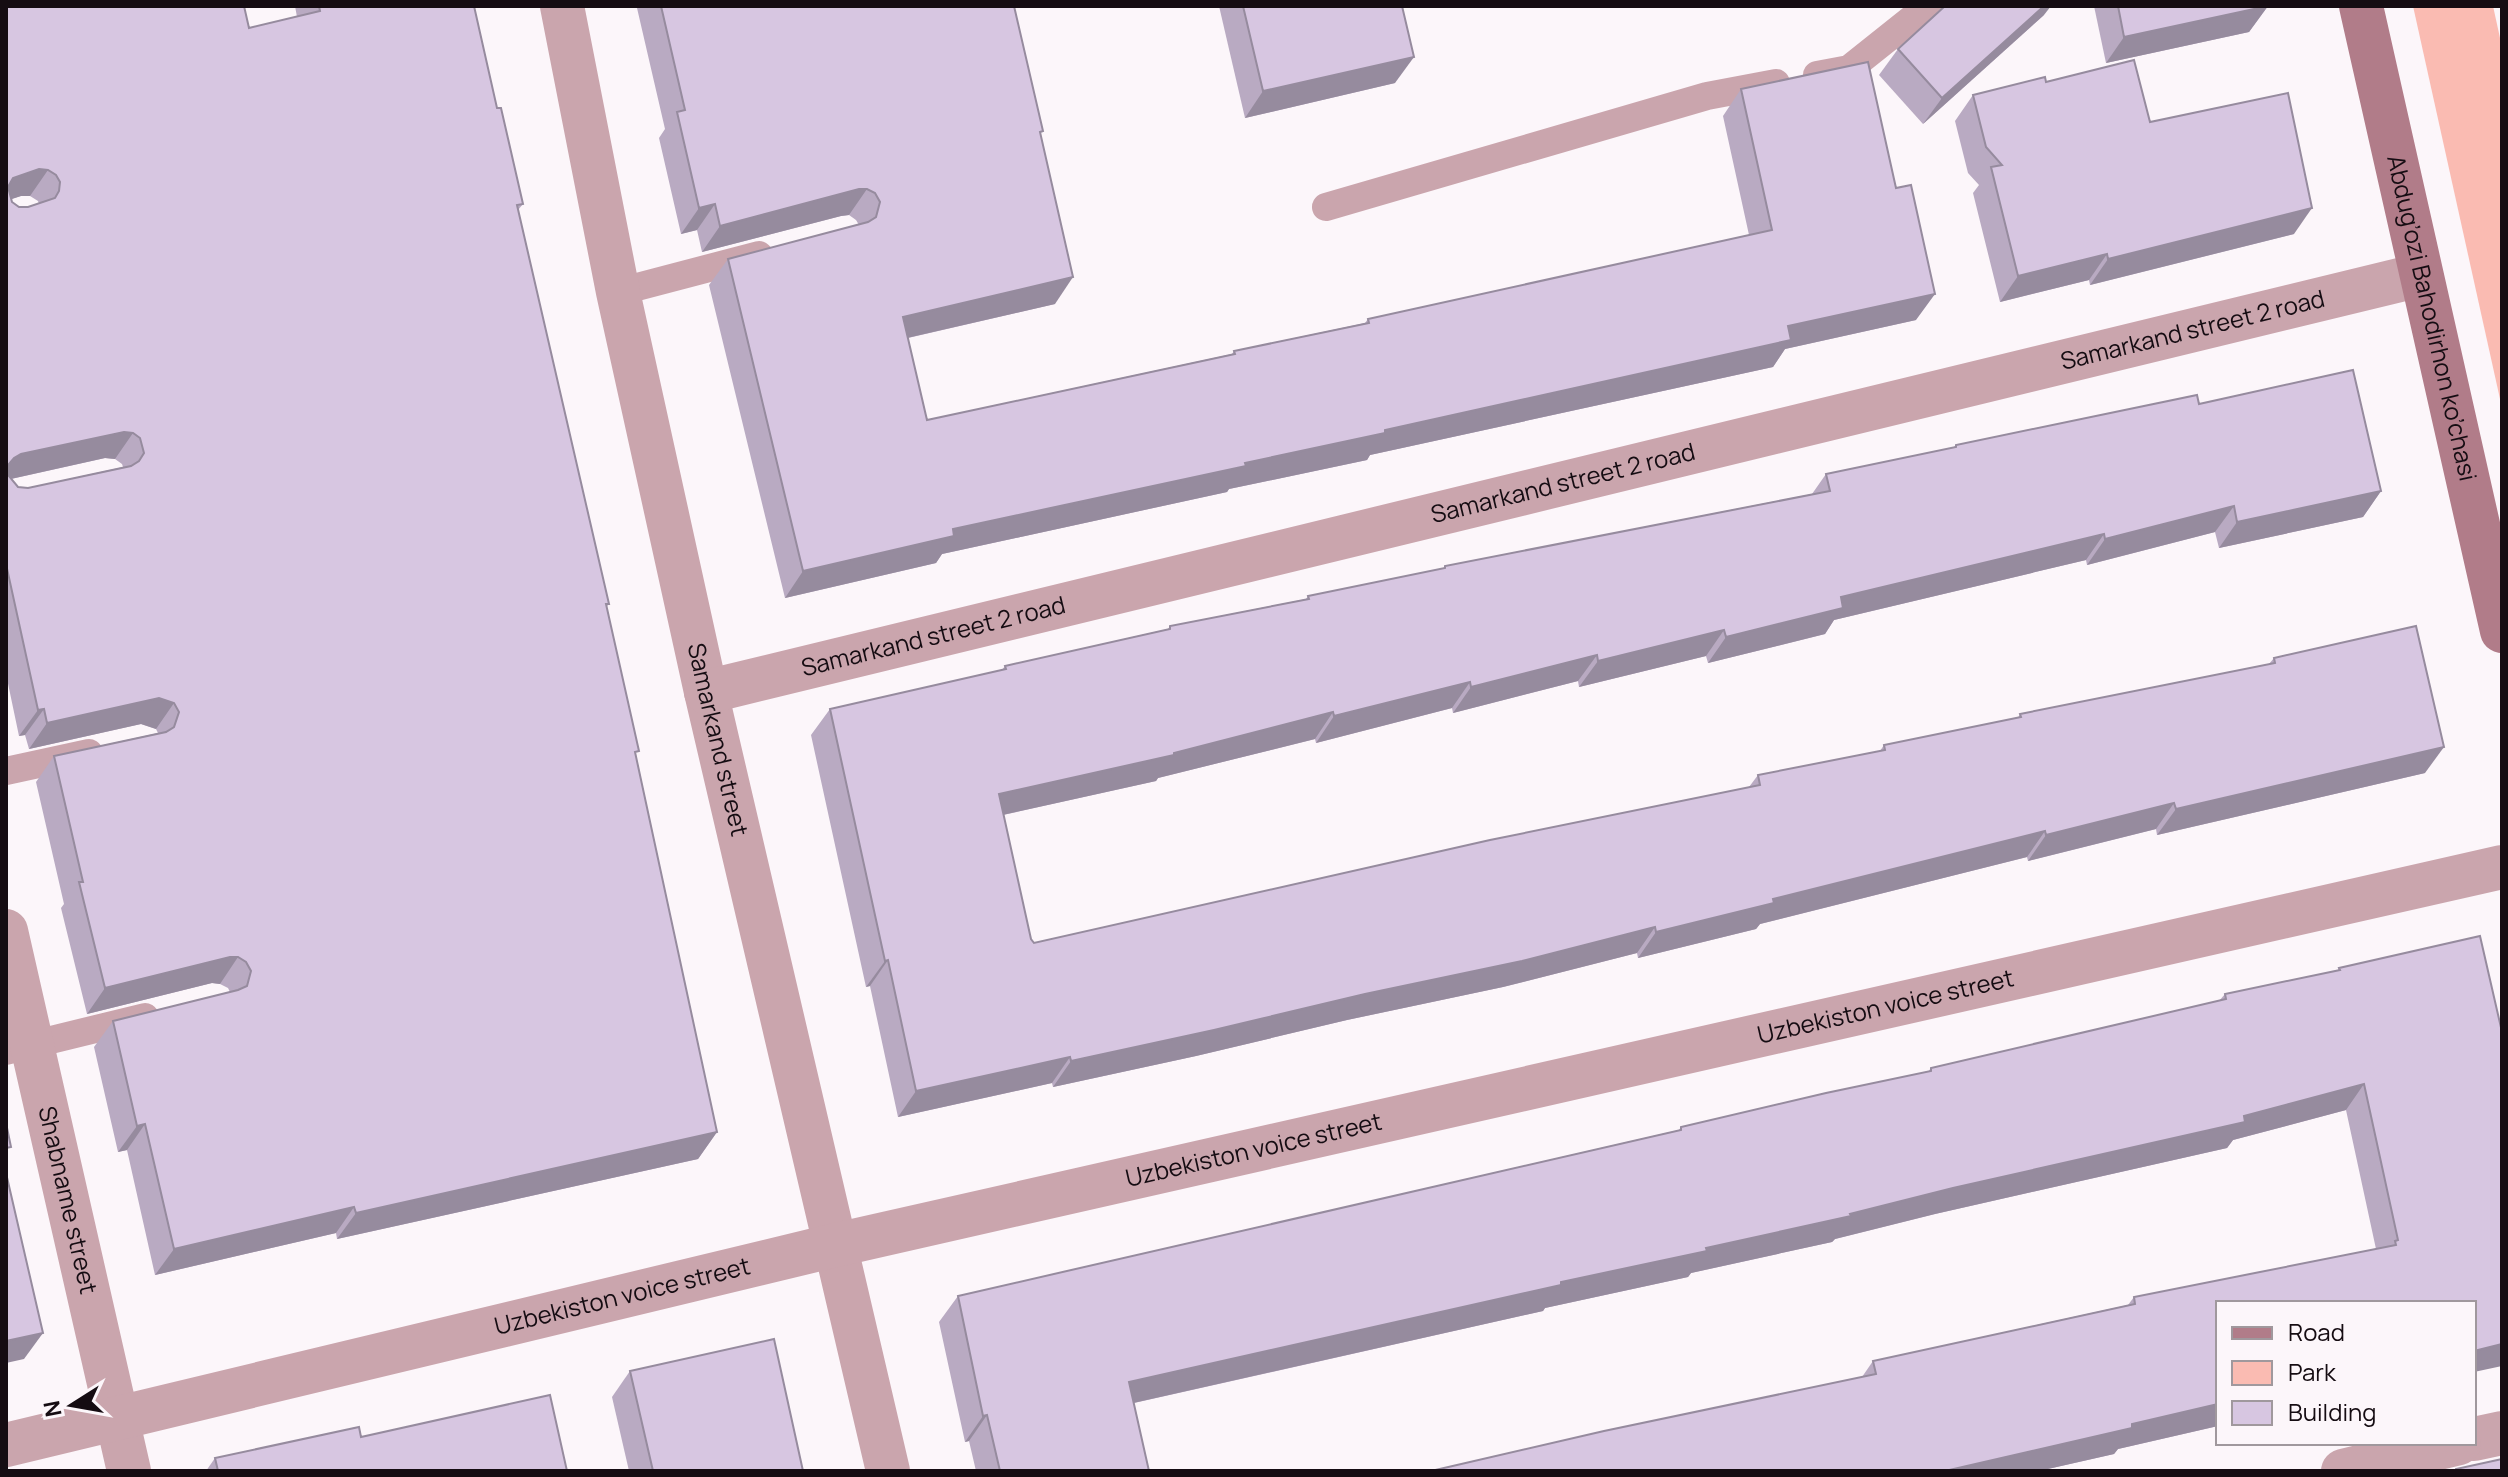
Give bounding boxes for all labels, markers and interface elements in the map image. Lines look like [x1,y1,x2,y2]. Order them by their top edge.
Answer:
street label: Abdug’ozi Bahodirhon ko’chasi [2380,152,2486,484]
street label: Samarkand street 2 road [2057,281,2328,377]
street label: Samarkand street 2 road [1427,434,1698,530]
street label: Samarkand street 2 road [798,587,1068,683]
street label: Samarkand street [681,640,757,839]
street label: Uzbekiston voice street [1754,960,2017,1050]
street label: Shabname street [31,1103,106,1297]
street label: Uzbekiston voice street [1122,1104,1385,1194]
street label: Uzbekiston voice street [491,1248,753,1342]
legend [2216,1301,2476,1445]
text: Road [2288,1315,2345,1348]
text: Park [2288,1355,2337,1388]
north arrow [32,1365,112,1445]
text: Building [2288,1395,2376,1428]
text: N [36,1398,69,1419]

